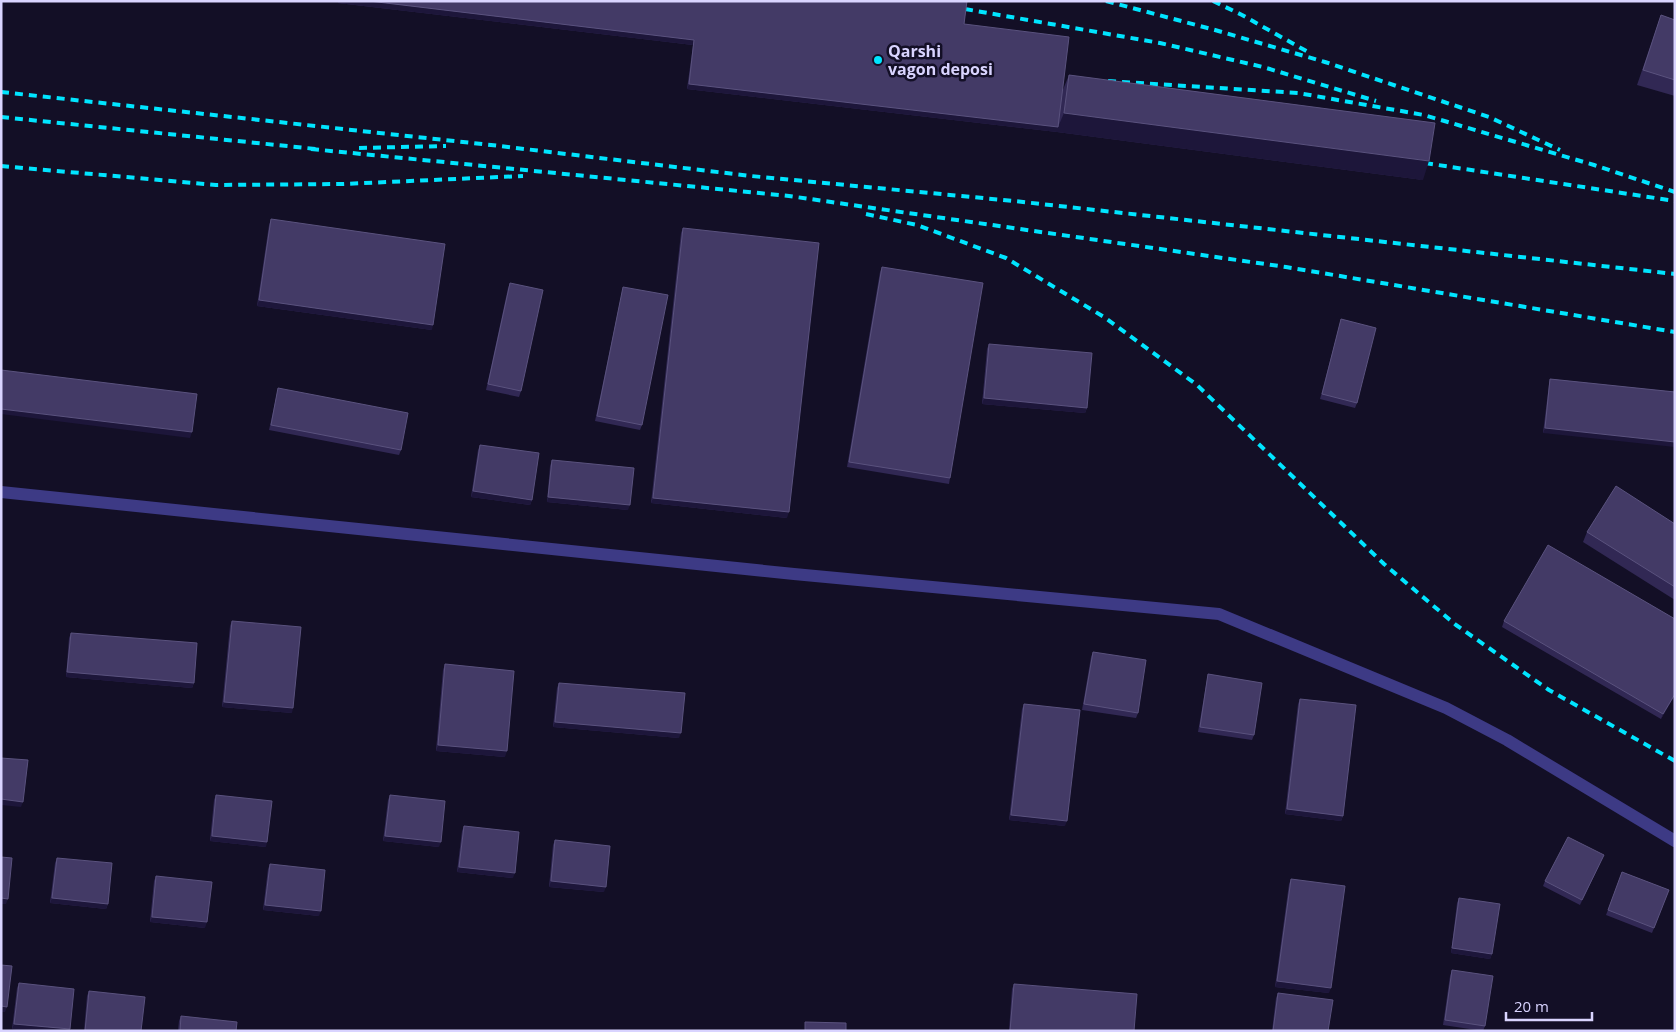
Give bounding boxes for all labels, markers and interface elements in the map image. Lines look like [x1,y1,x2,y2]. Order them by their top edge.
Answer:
place label: Qarshi vagon deposi [888,40,993,80]
marker: Qarshi vagon deposi [872,54,884,66]
scale bar [1506,990,1592,1022]
text: 20 m [1514,996,1549,1016]

